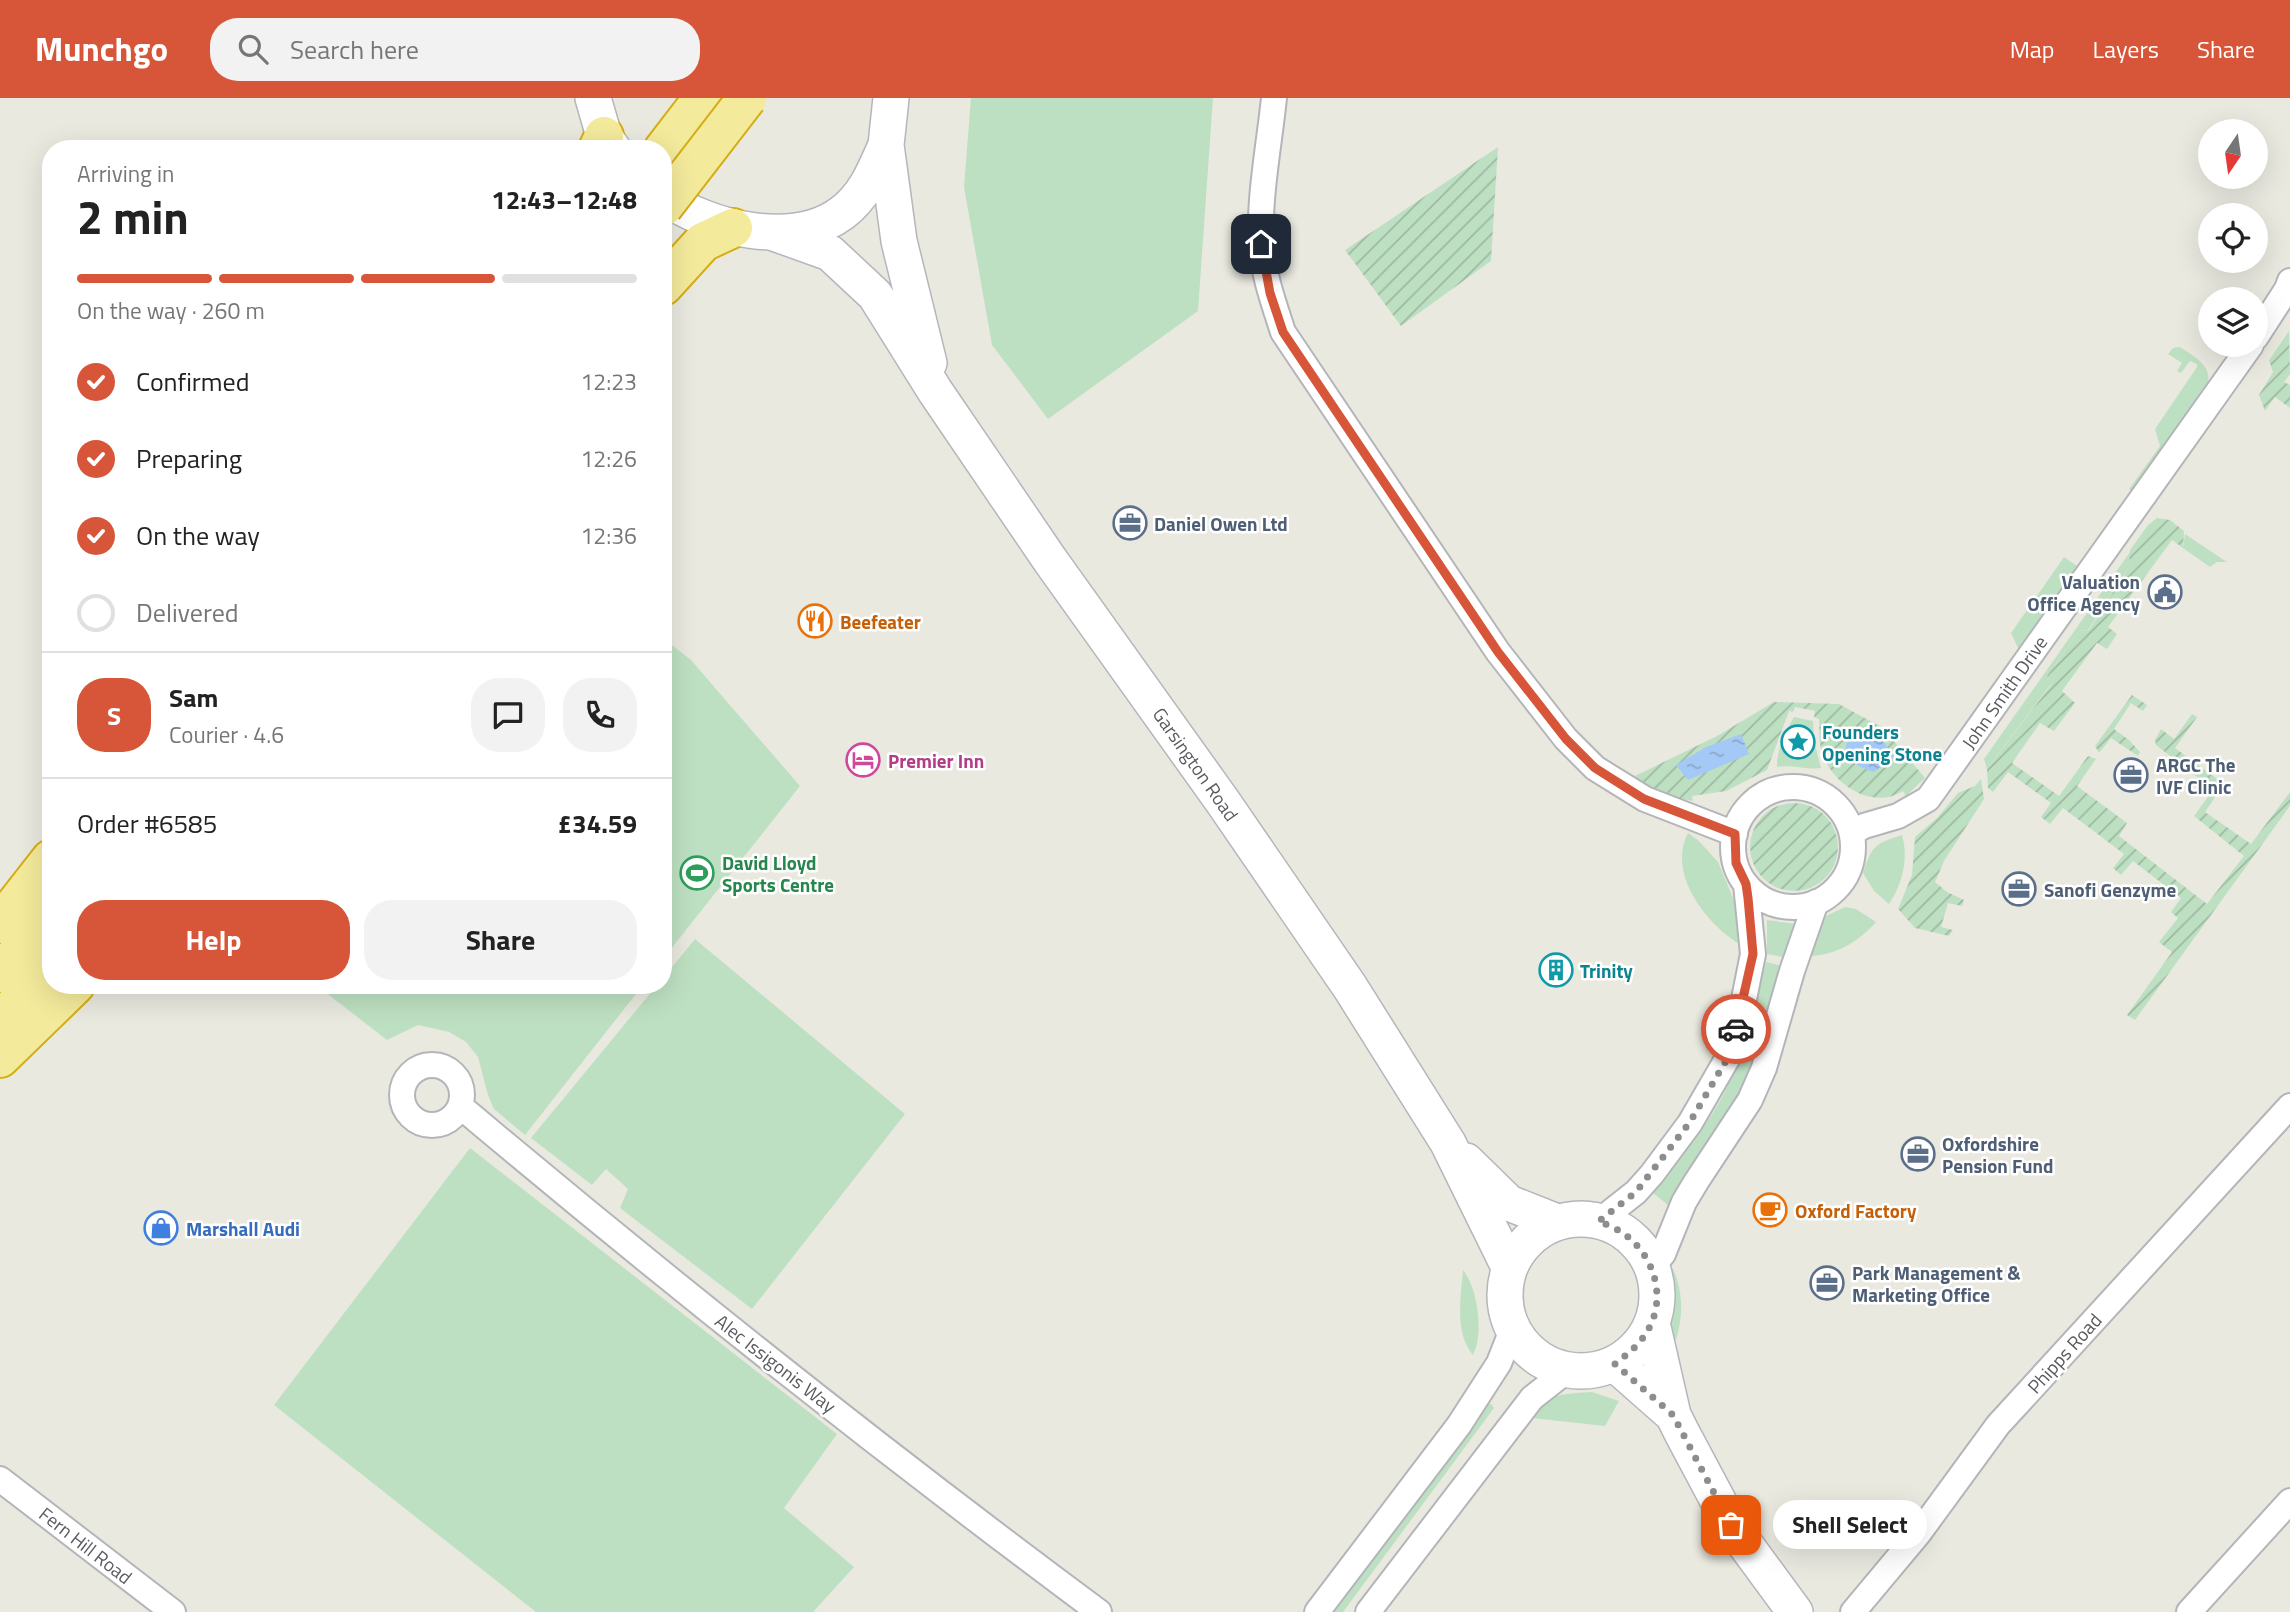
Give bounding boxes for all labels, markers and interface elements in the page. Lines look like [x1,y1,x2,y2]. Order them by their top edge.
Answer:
search box [210,18,700,81]
text: Munchgo [35,24,168,74]
icon: search [234,30,272,68]
text: Search here [290,30,419,69]
text: Map [2010,31,2055,67]
text: Layers [2093,31,2159,67]
text: Share [2197,31,2255,67]
north arrow [2198,119,2268,189]
map controls [2198,119,2268,357]
text: Arriving in [77,156,174,191]
text: 12:43–12:48 [491,180,637,219]
text: 2 min [77,182,189,252]
button: locate [2198,203,2268,273]
pin [1231,214,1291,274]
icon: home [1242,225,1280,263]
button: layers [2198,287,2268,357]
text: On the way · 260 m [77,293,265,328]
text: Confirmed [136,362,250,401]
icon: check [77,363,115,401]
text: 12:23 [580,364,637,399]
text: Preparing [136,439,242,478]
icon: check [77,440,115,478]
text: 12:26 [580,441,637,476]
office icon: Daniel Owen Ltd [1111,504,1149,542]
place label: Daniel Owen Ltd [1154,509,1288,538]
text: On the way [136,516,260,555]
icon: check [77,517,115,555]
text: 12:36 [580,518,637,553]
place label: Valuation Office Agency [2027,567,2140,618]
public building icon: Valuation Office Agency [2146,573,2184,611]
text: Delivered [136,593,239,632]
restaurant icon: Beefeater [796,602,834,640]
place label: Beefeater [840,607,921,636]
street label: John Smith Drive [1954,629,2054,755]
text: Sam [169,678,218,717]
button: chat [471,678,545,752]
button: phone [563,678,637,752]
text: S [107,696,121,735]
street label: Garsington Road [1146,701,1246,827]
text: Courier · 4.6 [169,717,284,752]
place label: Founders Opening Stone [1822,717,1942,768]
place icon: Founders Opening Stone [1779,723,1817,761]
hotel icon: Premier Inn [844,741,882,779]
place label: Premier Inn [888,746,984,775]
place label: ARGC The IVF Clinic [2156,750,2236,801]
office icon: ARGC The IVF Clinic [2112,756,2150,794]
text: Order #6585 [77,804,217,843]
text: £34.59 [558,804,637,843]
place label: David Lloyd Sports Centre [722,848,834,899]
sports icon: David Lloyd Sports Centre [678,854,716,892]
office icon: Sanofi Genzyme [2000,870,2038,908]
place label: Sanofi Genzyme [2044,875,2176,904]
button: Help [77,900,350,980]
button: Share [364,900,637,980]
building icon: Trinity [1537,951,1575,989]
place label: Trinity [1580,956,1633,985]
courier [1701,994,1771,1064]
icon: car [1717,1010,1755,1048]
place label: Oxfordshire Pension Fund [1942,1129,2053,1180]
office icon: Oxfordshire Pension Fund [1899,1135,1937,1173]
cafe icon: Oxford Factory [1751,1191,1789,1229]
place label: Oxford Factory [1795,1196,1917,1225]
shop icon: Marshall Audi [142,1209,180,1247]
place label: Marshall Audi [186,1214,300,1243]
place label: Park Management & Marketing Office [1852,1258,2021,1309]
office icon: Park Management & Marketing Office [1808,1264,1846,1302]
street label: Alec Issigonis Way [709,1306,843,1420]
street label: Phipps Road [2020,1306,2108,1400]
pin [1701,1495,1761,1555]
street label: Fern Hill Road [33,1499,139,1591]
callout: Shell Select [1773,1500,1927,1550]
icon: bag [1712,1506,1750,1544]
text: Shell Select [1792,1507,1908,1542]

